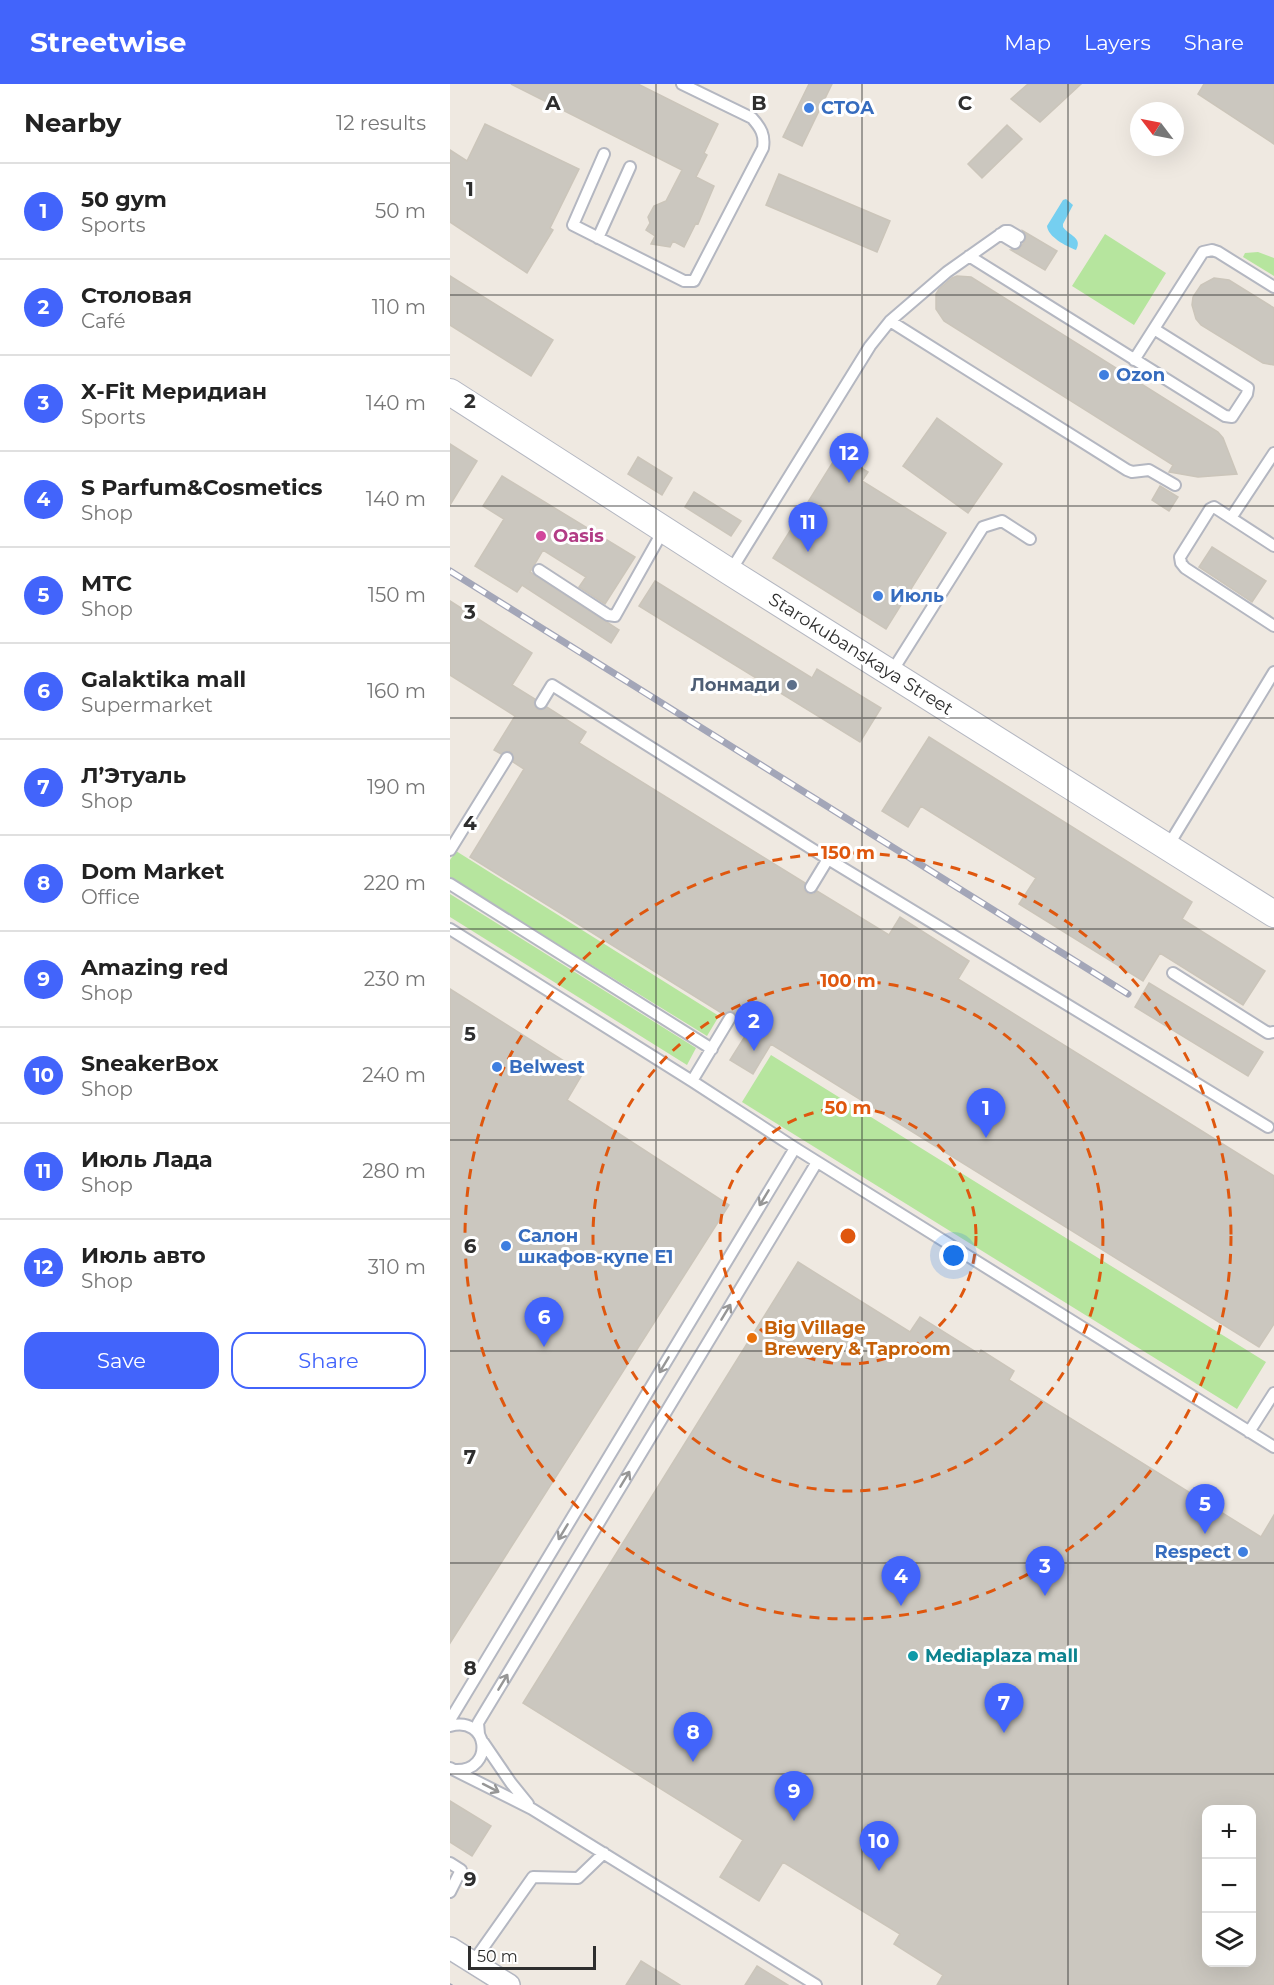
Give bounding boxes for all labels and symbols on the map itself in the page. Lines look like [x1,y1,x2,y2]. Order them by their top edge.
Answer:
text: A [544,91,561,115]
text: B [751,91,767,115]
text: C [958,91,973,115]
place label: СТОА [821,97,875,119]
marker: СТОА [802,101,816,115]
north arrow [1130,102,1184,156]
text: 1 [466,177,474,201]
place label: Ozon [1116,364,1165,386]
marker: Ozon [1097,368,1111,382]
text: 2 [464,389,476,413]
pin: 12 [830,434,868,483]
pin: 11 [788,502,828,552]
place label: Oasis [553,525,604,547]
marker: Oasis [534,529,548,543]
place label: Июль [890,585,944,607]
street label: Starokubanskaya Street [765,588,957,720]
marker: Июль [871,589,885,603]
text: 3 [463,600,476,624]
place label: Лонмади [690,674,780,696]
marker: Лонмади [785,678,799,692]
text: 4 [463,811,477,835]
text: 150 m [821,842,875,864]
text: 100 m [820,970,876,992]
pin: 2 [734,1002,774,1051]
text: 5 [464,1022,476,1046]
place label: Belwest [509,1056,585,1078]
marker: Belwest [490,1060,504,1074]
pin: 1 [966,1088,1006,1138]
text: 50 m [825,1097,871,1119]
one-way arrow [758,1189,770,1206]
place label: Салон шкафов-купе Е1 [518,1225,673,1268]
centre of rings [838,1226,858,1246]
text: 6 [464,1234,477,1258]
marker: Салон шкафов-купе Е1 [499,1239,513,1253]
your location [939,1241,968,1270]
pin: 6 [524,1298,563,1347]
one-way arrow [720,1304,732,1321]
place label: Big Village Brewery & Taproom [764,1317,951,1360]
marker: Big Village Brewery & Taproom [745,1331,759,1345]
one-way arrow [657,1356,669,1373]
text: 7 [464,1445,476,1469]
one-way arrow [620,1471,632,1488]
pin: 5 [1186,1484,1224,1534]
one-way arrow [557,1523,569,1540]
place label: Respect [1154,1541,1231,1563]
marker: Respect [1236,1545,1250,1559]
pin: 3 [1026,1546,1064,1596]
pin: 4 [882,1556,920,1606]
place label: Mediaplaza mall [925,1645,1078,1667]
marker: Mediaplaza mall [906,1649,920,1663]
text: 8 [463,1656,477,1680]
one-way arrow [497,1674,509,1691]
pin: 7 [984,1684,1024,1733]
pin: 8 [674,1712,712,1762]
pin: 9 [774,1772,814,1821]
one-way arrow [482,1783,500,1794]
pin: 10 [860,1822,898,1871]
text: 9 [464,1867,476,1891]
scale bar [468,1943,596,1970]

